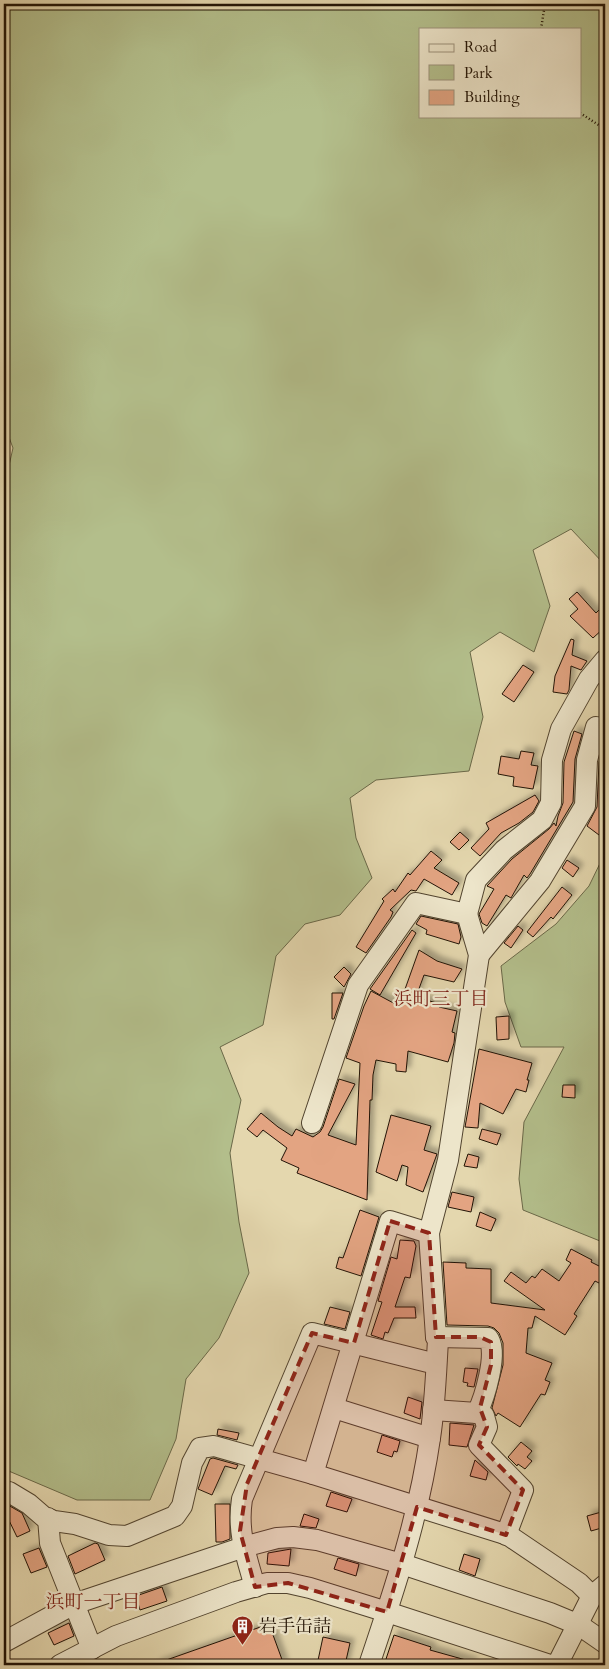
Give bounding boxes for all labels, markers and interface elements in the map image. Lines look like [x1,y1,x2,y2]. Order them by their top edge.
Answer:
legend [419,28,582,118]
text: Road [464,37,497,57]
text: Park [464,63,493,83]
text: Building [464,87,520,107]
district label: 浜町三丁目 [393,986,489,1012]
district label: 浜町一丁目 [45,1589,141,1615]
building icon: 岩手缶詰 [231,1614,255,1645]
place label: 岩手缶詰 [259,1614,331,1639]

